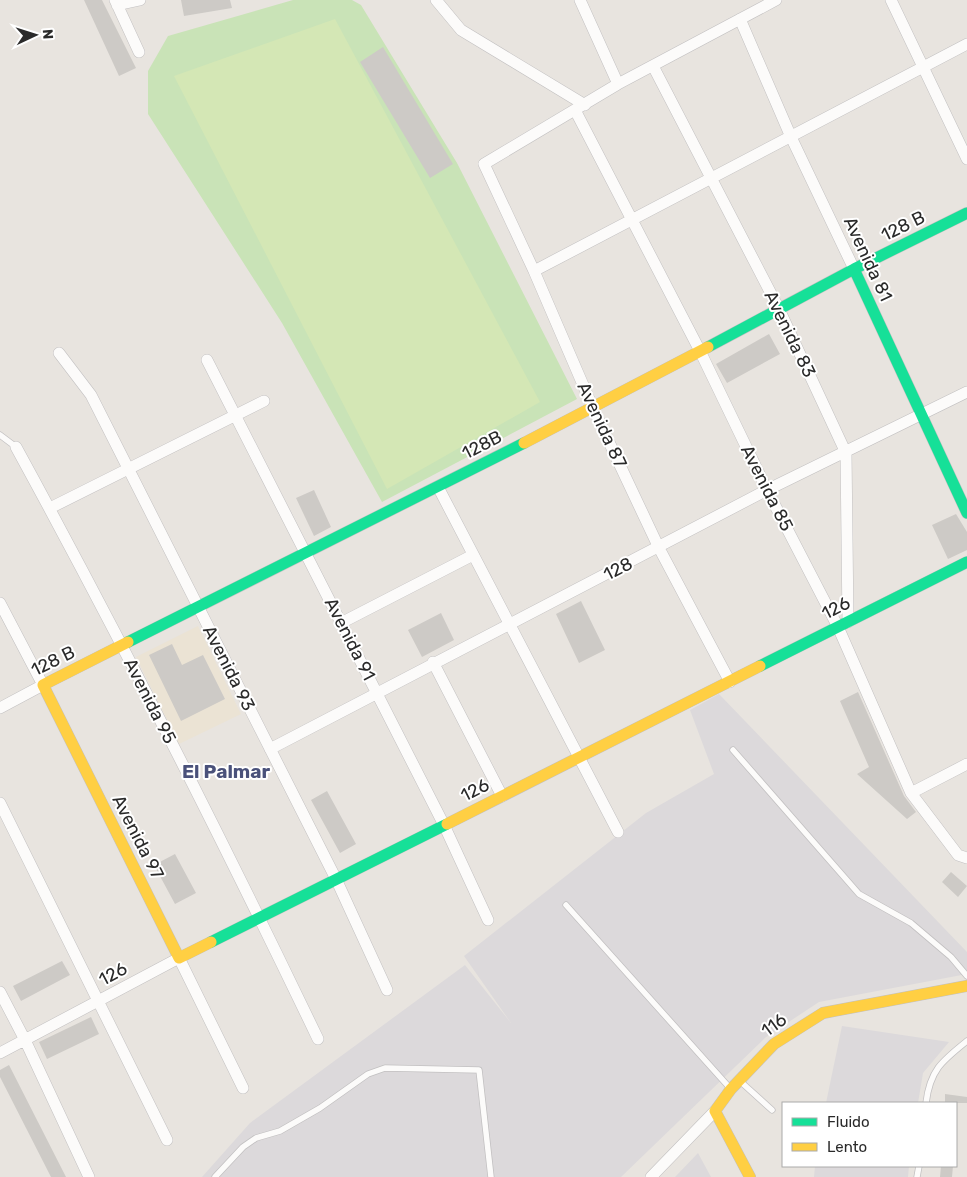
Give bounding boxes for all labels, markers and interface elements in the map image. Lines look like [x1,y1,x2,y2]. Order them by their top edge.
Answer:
north arrow [10,10,60,60]
text: N [39,29,56,40]
street label: 128 B [877,206,929,246]
street label: Avenida 81 [839,213,897,305]
street label: Avenida 83 [760,287,820,381]
street label: Avenida 87 [573,379,631,471]
street label: 128B [458,426,506,464]
street label: Avenida 85 [736,441,798,535]
street label: 128 [600,552,636,586]
street label: 126 [818,592,854,624]
street label: Avenida 91 [320,594,380,684]
street label: Avenida 93 [198,622,260,714]
street label: 128 B [27,641,79,681]
street label: Avenida 95 [119,655,181,747]
district label: El Palmar [182,760,270,783]
street label: 126 [457,774,493,806]
street label: Avenida 97 [107,791,169,883]
street label: 126 [95,957,131,991]
street label: 116 [757,1008,791,1042]
legend [782,1102,957,1167]
text: Fluido [827,1113,870,1131]
text: Lento [827,1138,867,1156]

